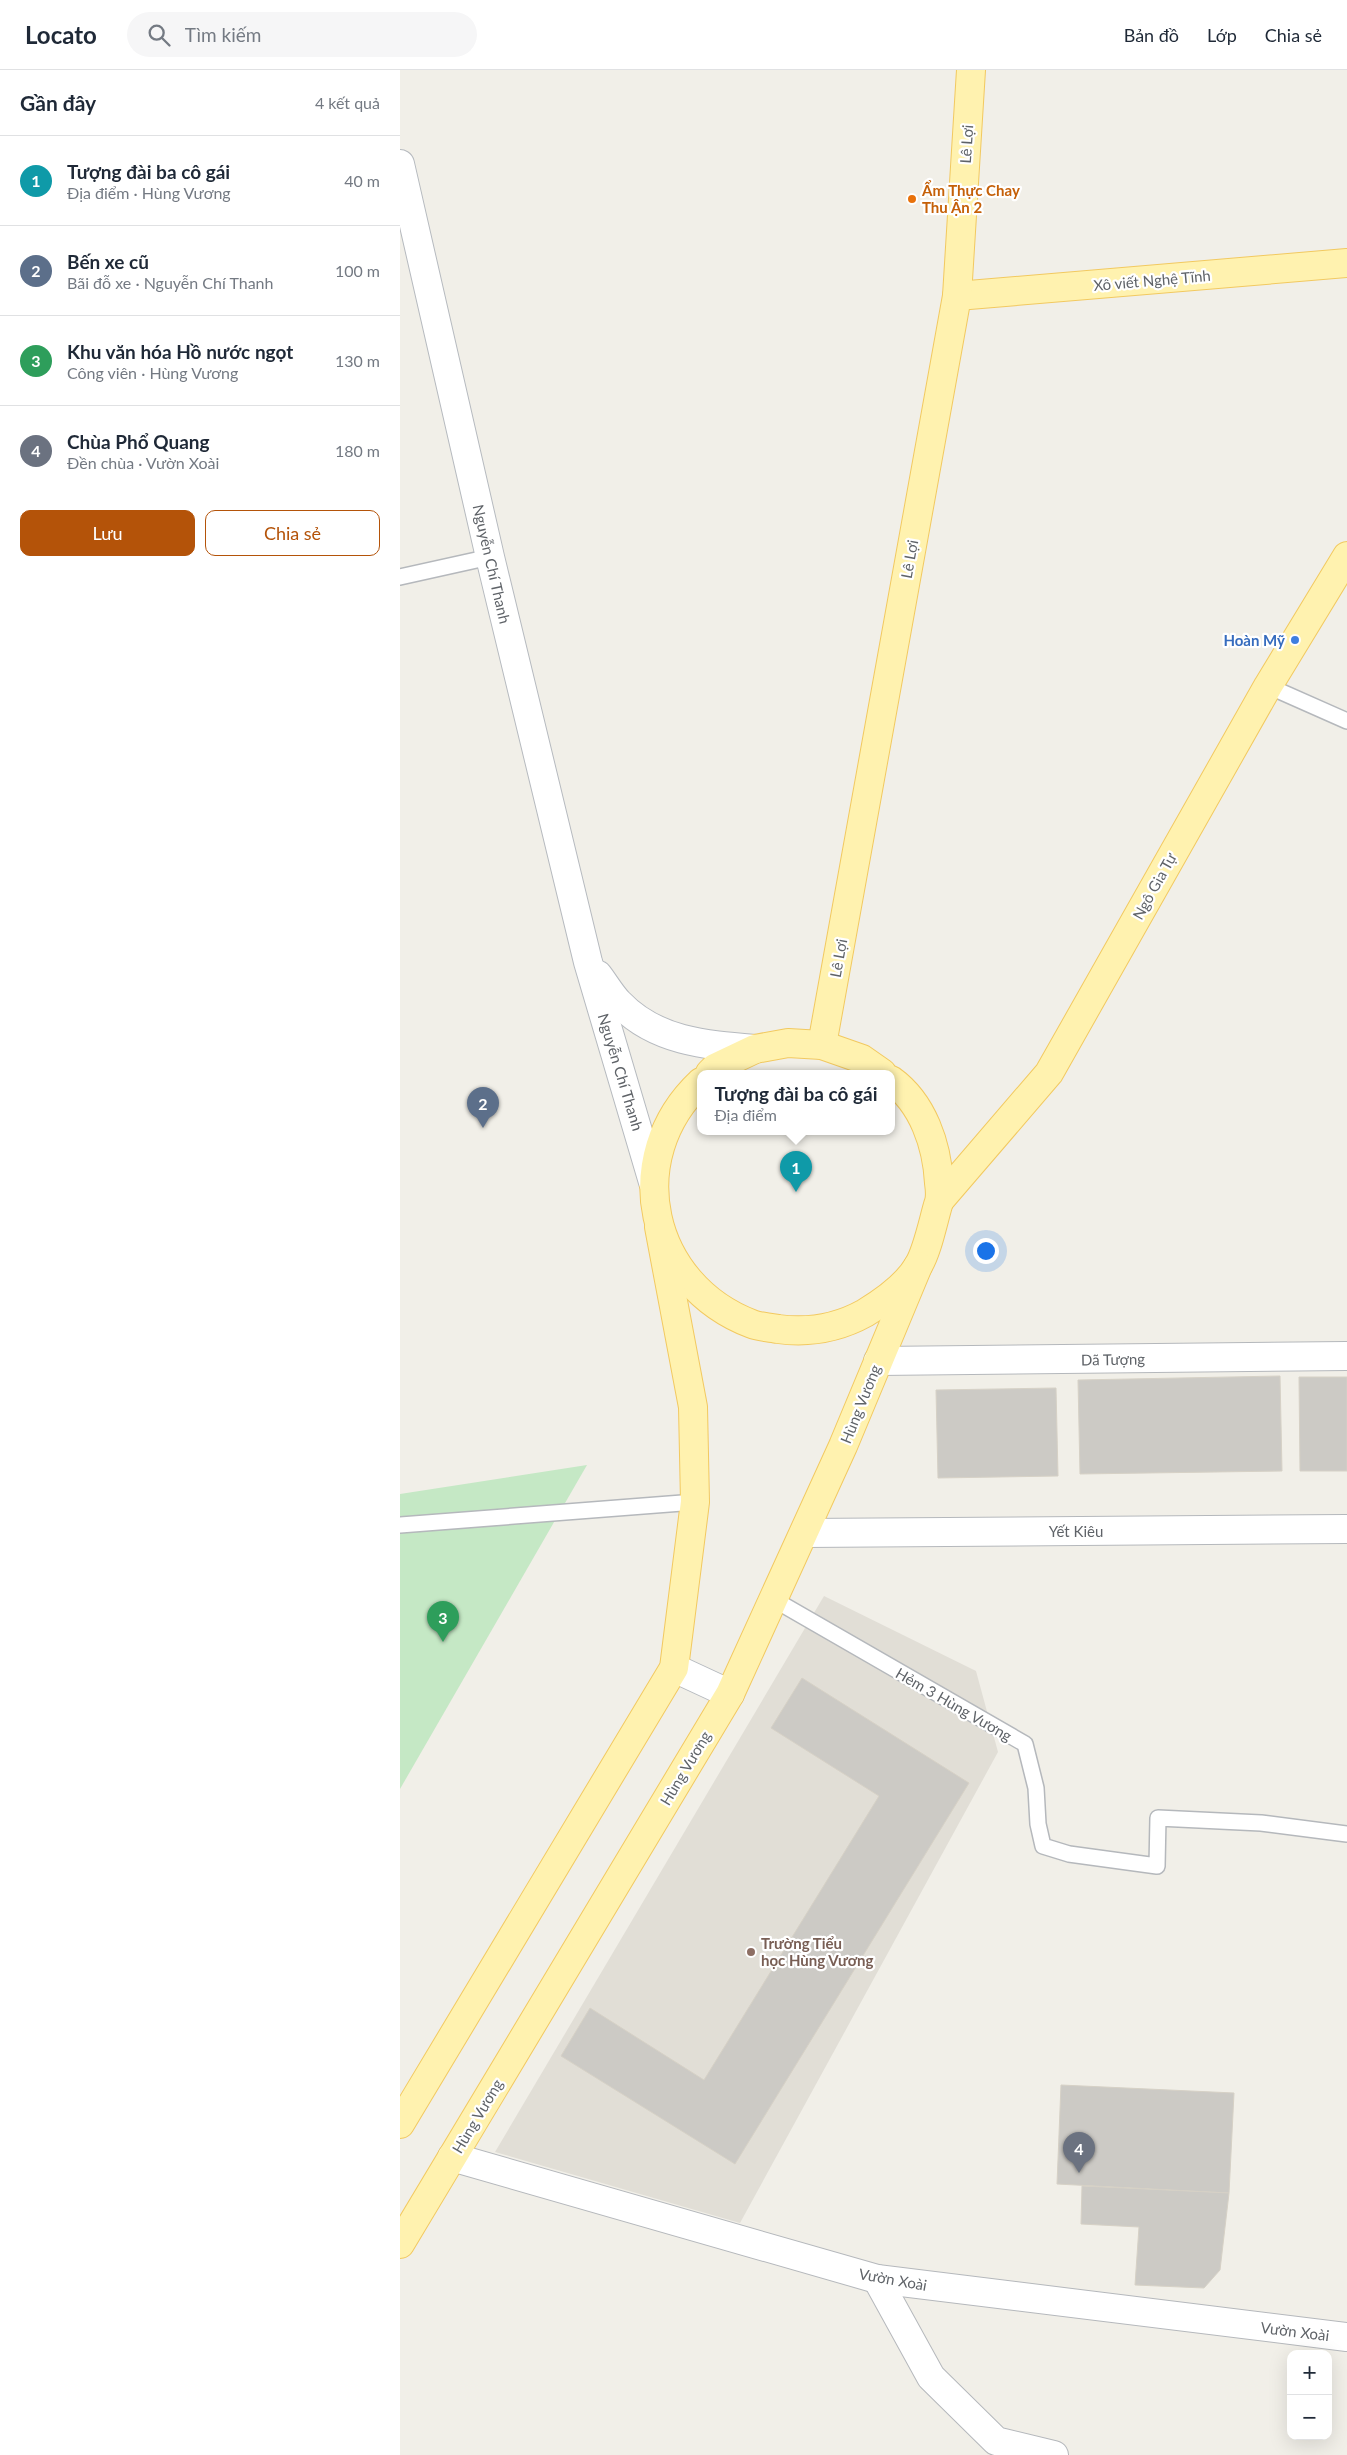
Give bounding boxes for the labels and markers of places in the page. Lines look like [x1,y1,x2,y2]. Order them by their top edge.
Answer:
place label: Ẩm Thực Chay Thu Ận 2 [921,180,1020,216]
marker: Ẩm Thực Chay Thu Ận 2 [906,193,918,205]
place label: Hoàn Mỹ [1223,631,1285,649]
marker: Hoàn Mỹ [1289,634,1301,646]
pin: 2 [467,1087,499,1128]
pin: 1 [780,1151,812,1192]
pin: 3 [427,1601,459,1642]
place label: Trường Tiểu học Hùng Vương [761,1934,874,1969]
marker: Trường Tiểu học Hùng Vương [745,1946,757,1958]
pin: 4 [1063,2132,1095,2173]

